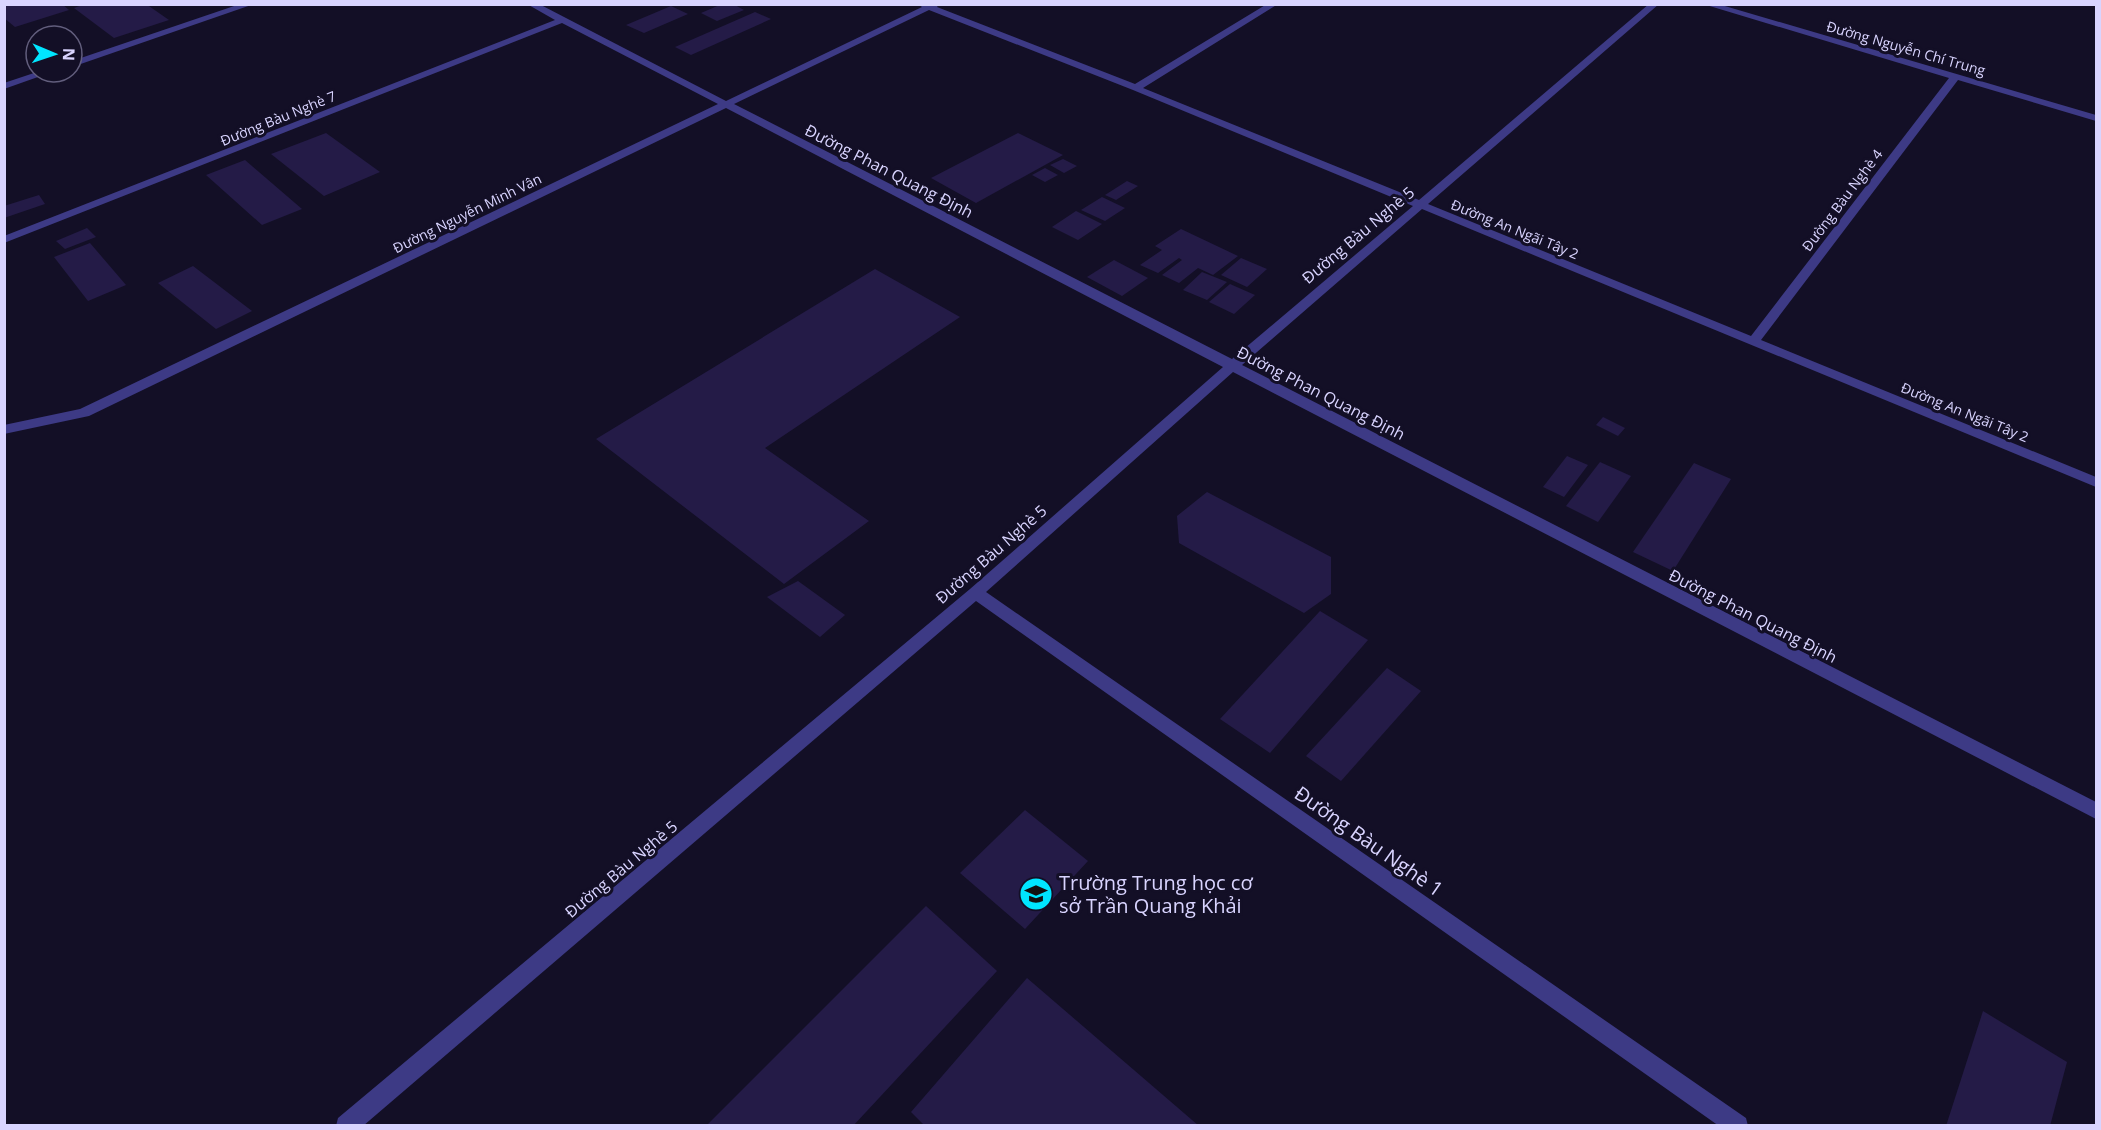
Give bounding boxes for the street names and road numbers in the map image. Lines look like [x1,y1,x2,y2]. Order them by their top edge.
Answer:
street label: Đường Nguyễn Chí Trung [1824,16,1988,80]
street label: Đường Bàu Nghè 7 [217,86,339,150]
street label: Đường Phan Quang Định [801,119,977,223]
street label: Đường Bàu Nghè 4 [1797,145,1887,255]
street label: Đường Nguyễn Minh Vân [389,169,545,257]
street label: Đường Bàu Nghè 5 [1297,181,1419,289]
street label: Đường An Ngãi Tây 2 [1448,195,1582,263]
street label: Đường Phan Quang Định [1233,341,1409,445]
street label: Đường An Ngãi Tây 2 [1898,378,2032,446]
street label: Đường Bàu Nghè 5 [931,500,1051,608]
street label: Đường Phan Quang Định [1665,564,1841,668]
street label: Đường Bàu Nghè 1 [1289,780,1449,902]
street label: Đường Bàu Nghè 5 [560,815,682,923]

